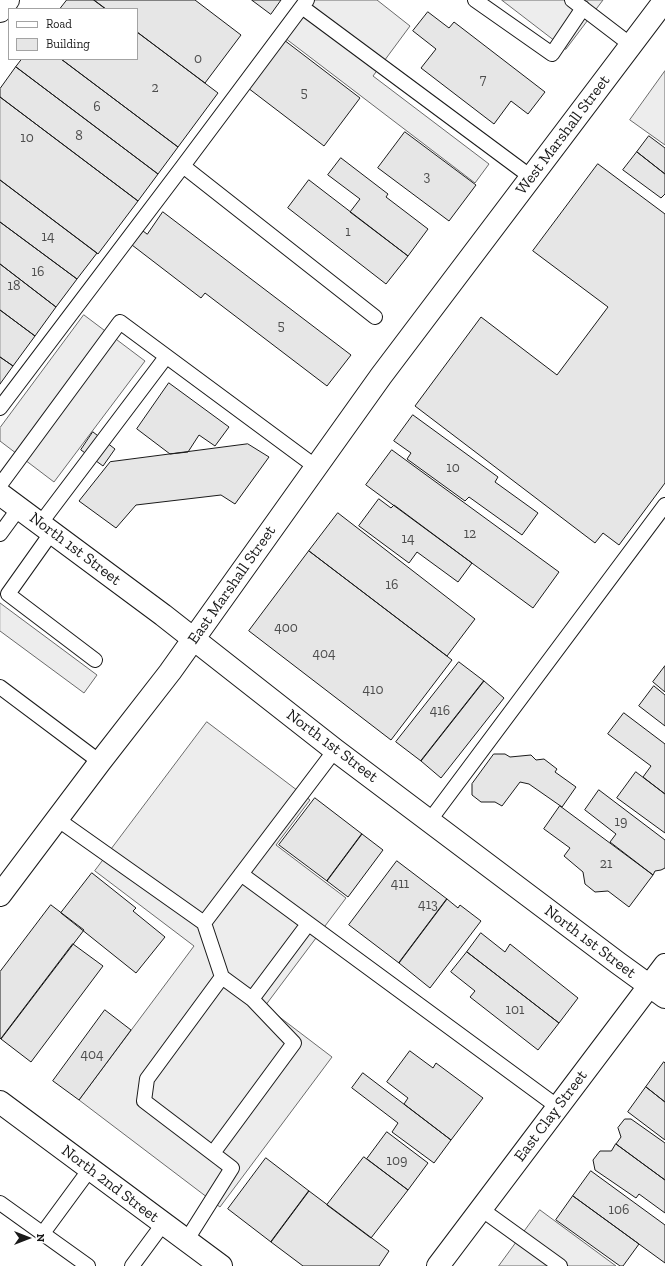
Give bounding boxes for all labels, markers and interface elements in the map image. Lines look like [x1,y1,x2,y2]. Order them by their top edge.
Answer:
legend [8,8,138,60]
text: Road [46,17,72,31]
text: Building [46,37,90,51]
house number: 0 [194,51,202,67]
street label: West Marshall Street [512,71,614,199]
house number: 7 [480,72,486,88]
house number: 2 [151,80,159,96]
house number: 5 [300,85,308,101]
house number: 6 [93,99,101,115]
house number: 8 [75,128,83,144]
house number: 10 [20,130,34,146]
house number: 3 [424,169,430,185]
house number: 1 [345,224,351,240]
house number: 14 [42,229,54,245]
house number: 16 [32,264,44,280]
house number: 18 [8,278,20,294]
house number: 5 [277,318,285,334]
house number: 10 [446,460,460,476]
street label: North 1st Street [25,508,125,590]
street label: East Marshall Street [184,522,280,648]
house number: 12 [464,526,476,542]
house number: 14 [402,531,414,547]
house number: 16 [386,577,398,593]
house number: 400 [274,620,298,636]
house number: 404 [312,646,336,662]
house number: 410 [363,682,383,698]
house number: 416 [430,703,450,719]
street label: North 1st Street [282,705,382,787]
house number: 19 [615,814,627,830]
house number: 21 [600,856,612,872]
house number: 411 [391,876,409,892]
house number: 413 [418,897,438,913]
street label: North 1st Street [540,901,640,983]
house number: 101 [506,1002,524,1018]
house number: 404 [80,1047,104,1063]
street label: East Clay Street [510,1066,592,1166]
street label: North 2nd Street [58,1141,162,1227]
house number: 109 [387,1153,407,1169]
house number: 106 [609,1202,629,1218]
north arrow [8,1218,48,1258]
text: N [34,1234,47,1242]

